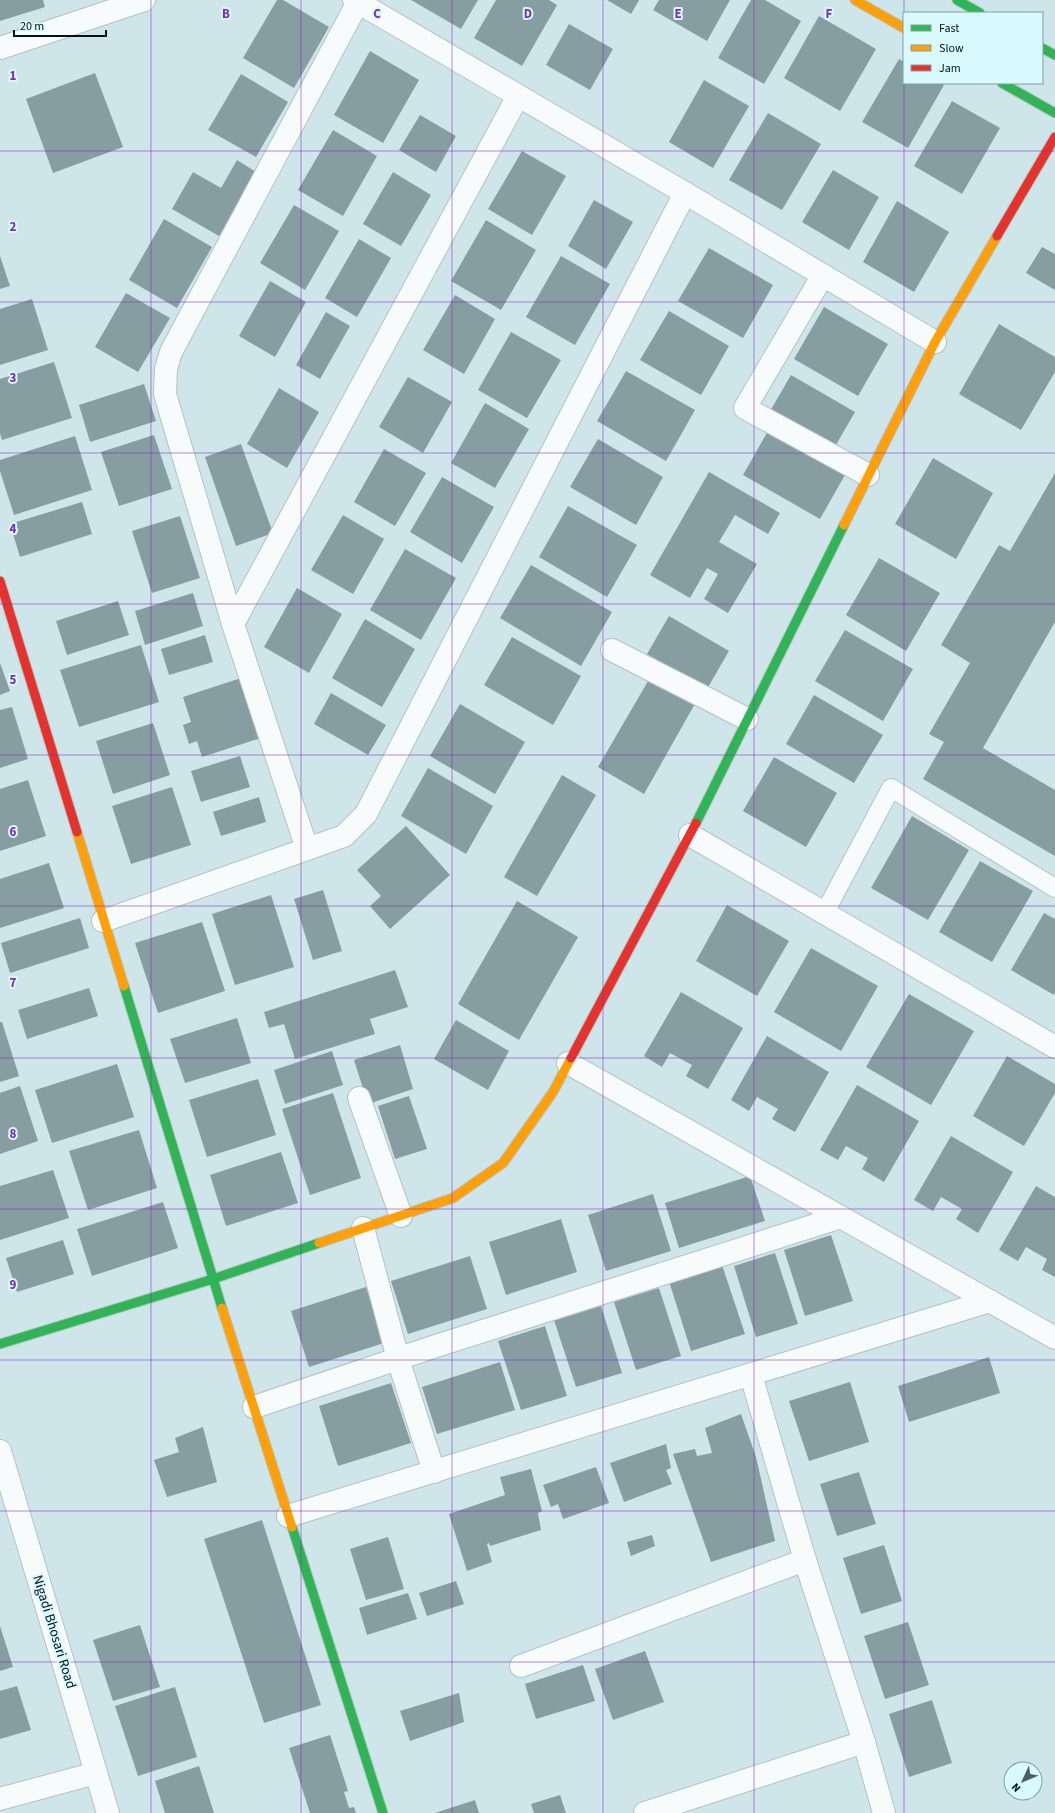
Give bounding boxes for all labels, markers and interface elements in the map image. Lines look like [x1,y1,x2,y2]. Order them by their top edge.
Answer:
text: B [222,5,230,23]
text: C [373,5,381,23]
text: D [524,5,532,23]
text: E [674,5,682,23]
text: F [826,5,833,23]
scale bar [14,12,106,38]
legend [903,12,1043,84]
text: 20 m [20,18,44,35]
text: Fast [939,20,959,37]
text: Slow [939,40,964,57]
text: Jam [939,60,961,77]
text: 1 [10,67,17,85]
text: 2 [10,218,17,236]
text: 3 [10,369,17,387]
text: 4 [10,520,17,538]
text: 5 [10,671,17,689]
text: 6 [10,823,17,841]
text: 7 [10,974,17,992]
text: 8 [10,1125,17,1143]
text: 9 [10,1276,17,1294]
street label: Nigadi Bhosari Road [27,1573,81,1691]
north arrow [1003,1761,1043,1801]
text: N [1008,1780,1024,1795]

